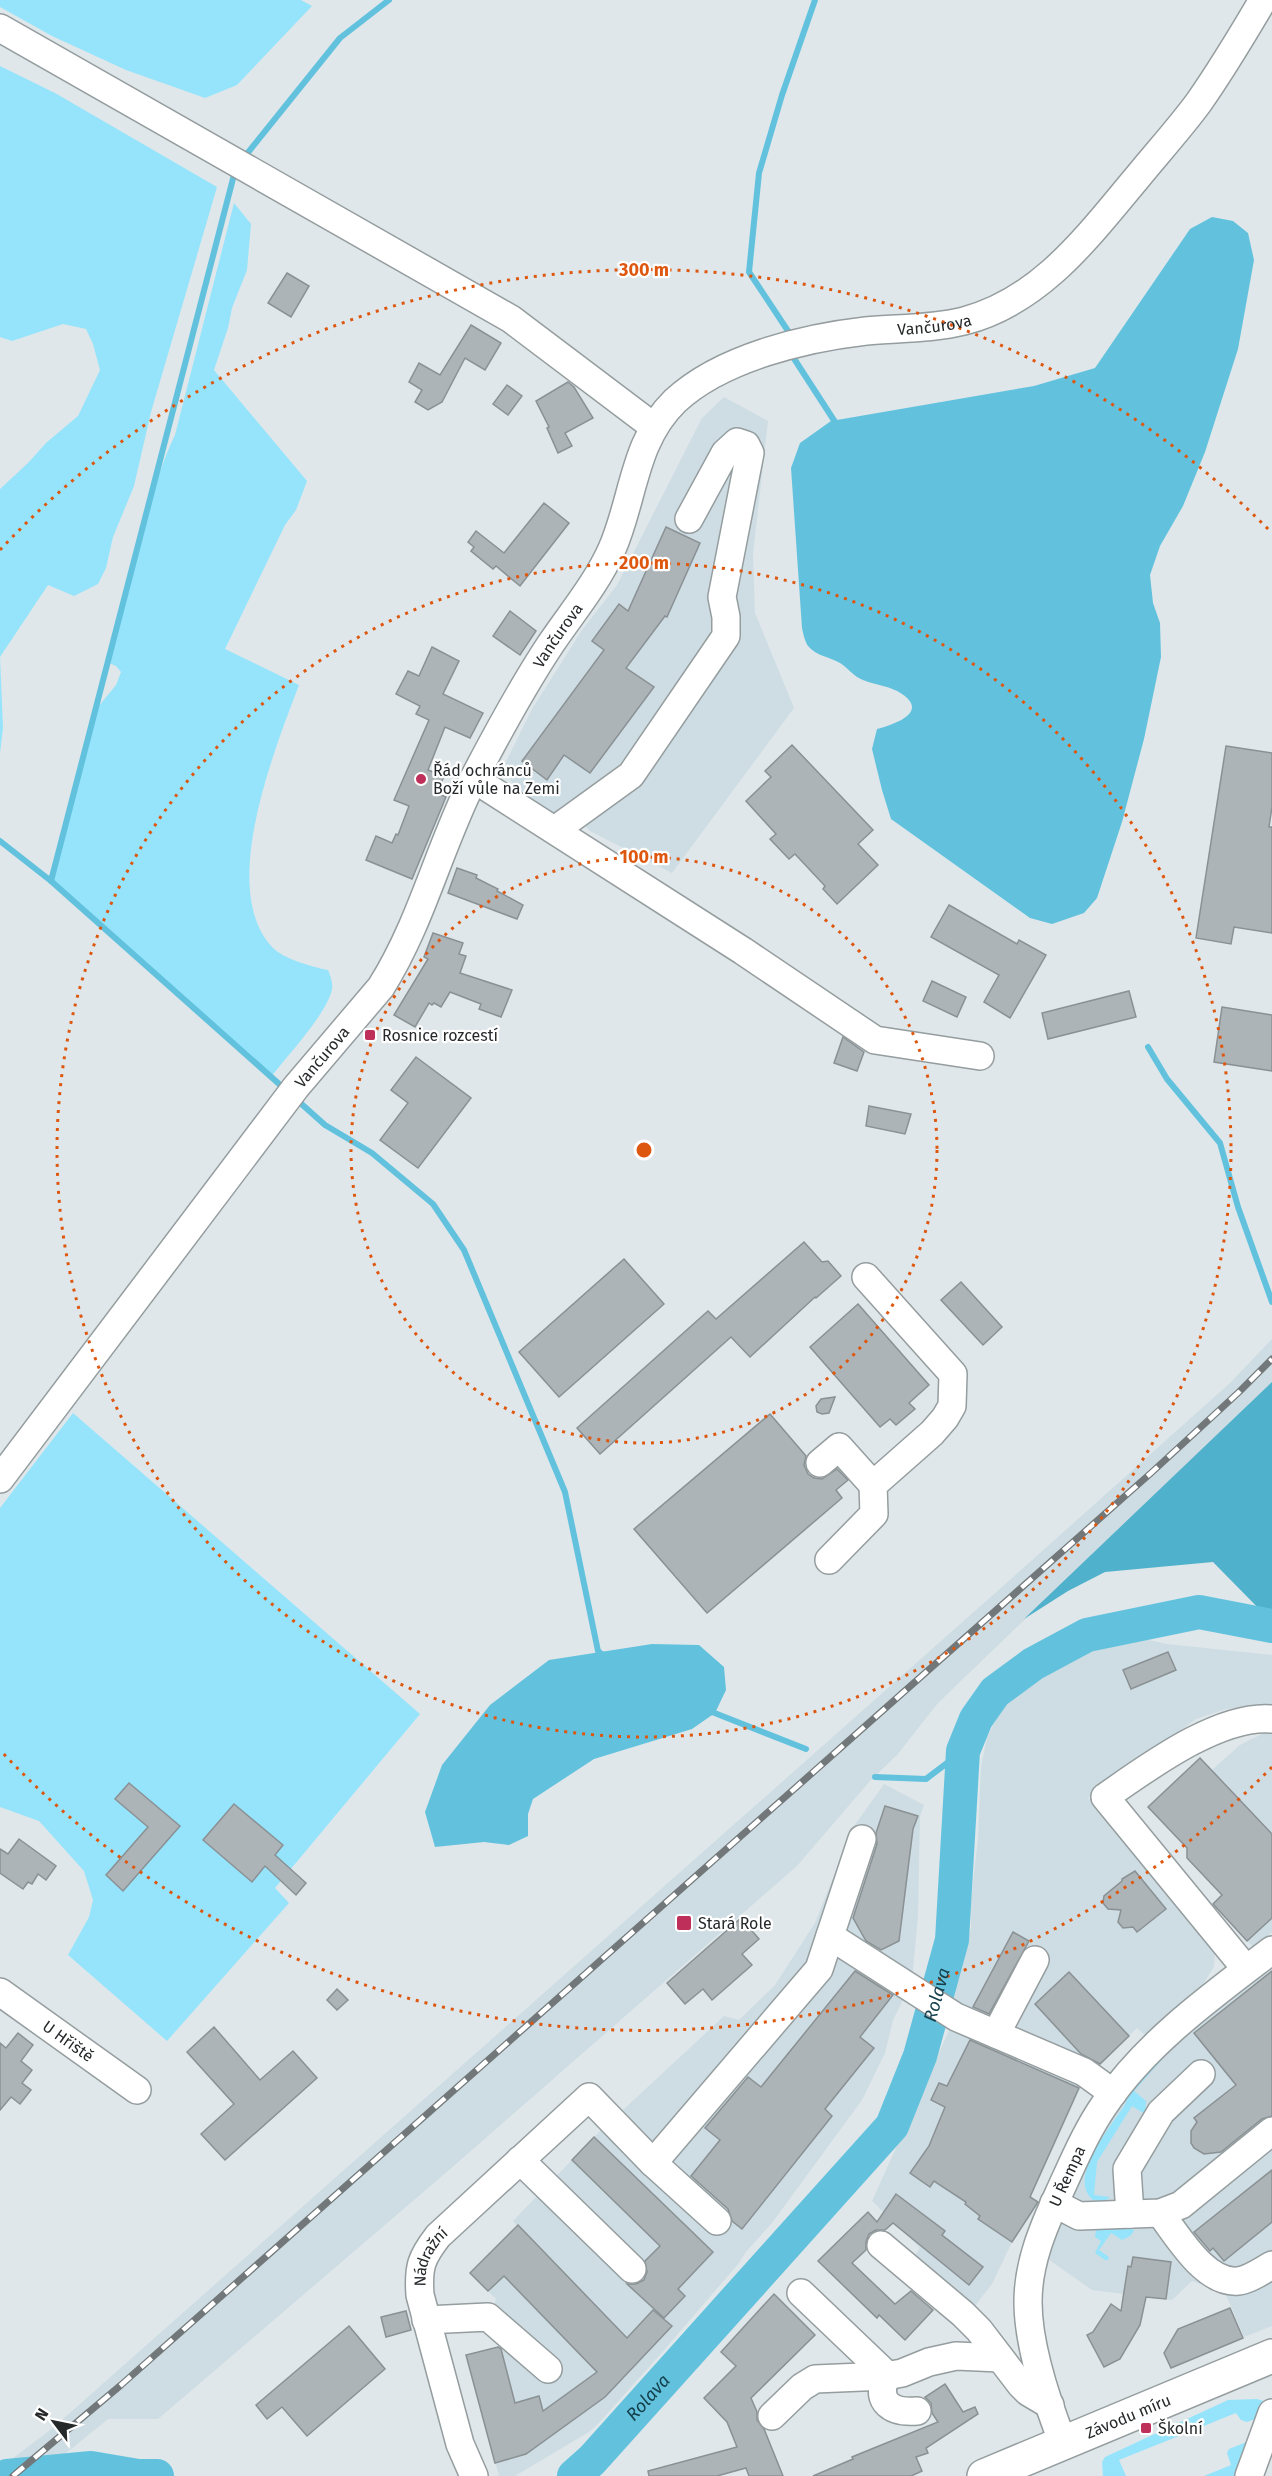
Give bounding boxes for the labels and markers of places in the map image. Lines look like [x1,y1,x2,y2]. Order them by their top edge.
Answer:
place label: Řád ochránců Boží vůle na Zemi [433,760,560,798]
marker: Řád ochránců Boží vůle na Zemi [414,772,428,786]
place label: Rosnice rozcestí [382,1026,499,1045]
marker: Rosnice rozcestí [363,1028,377,1042]
centre of rings [634,1140,654,1160]
marker: Stará Role [675,1914,693,1932]
place label: Stará Role [698,1914,772,1933]
place label: Školní [1158,2418,1203,2438]
marker: Školní [1139,2421,1153,2435]

